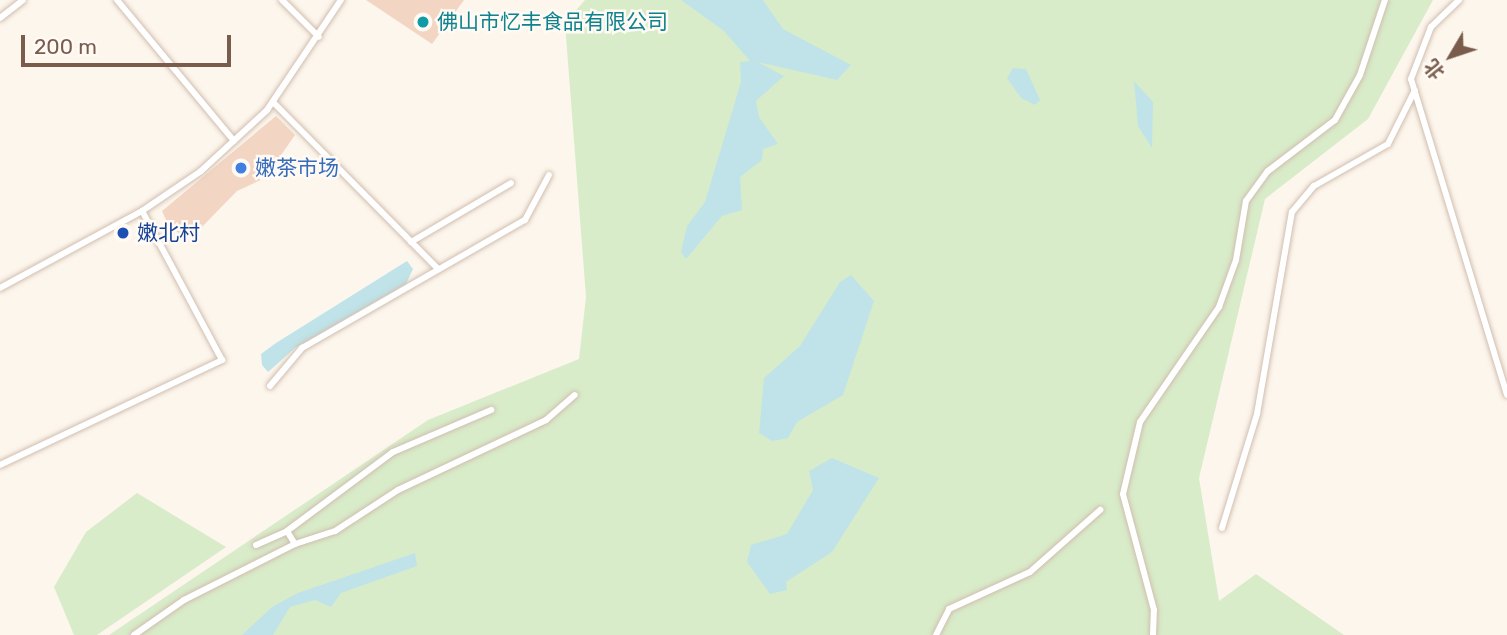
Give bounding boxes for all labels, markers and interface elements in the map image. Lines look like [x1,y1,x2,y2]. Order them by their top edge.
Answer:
place label: 佛山市忆丰食品有限公司 [437,9,668,35]
marker: 佛山市忆丰食品有限公司 [415,14,431,30]
scale bar [24,21,234,65]
north arrow [1416,21,1486,91]
text: 200 m [34,34,97,59]
text: 北 [1419,55,1449,84]
place label: 嫩茶市场 [255,155,339,181]
marker: 嫩茶市场 [233,160,249,176]
place label: 嫩北村 [137,220,200,246]
marker: 嫩北村 [115,225,131,241]

